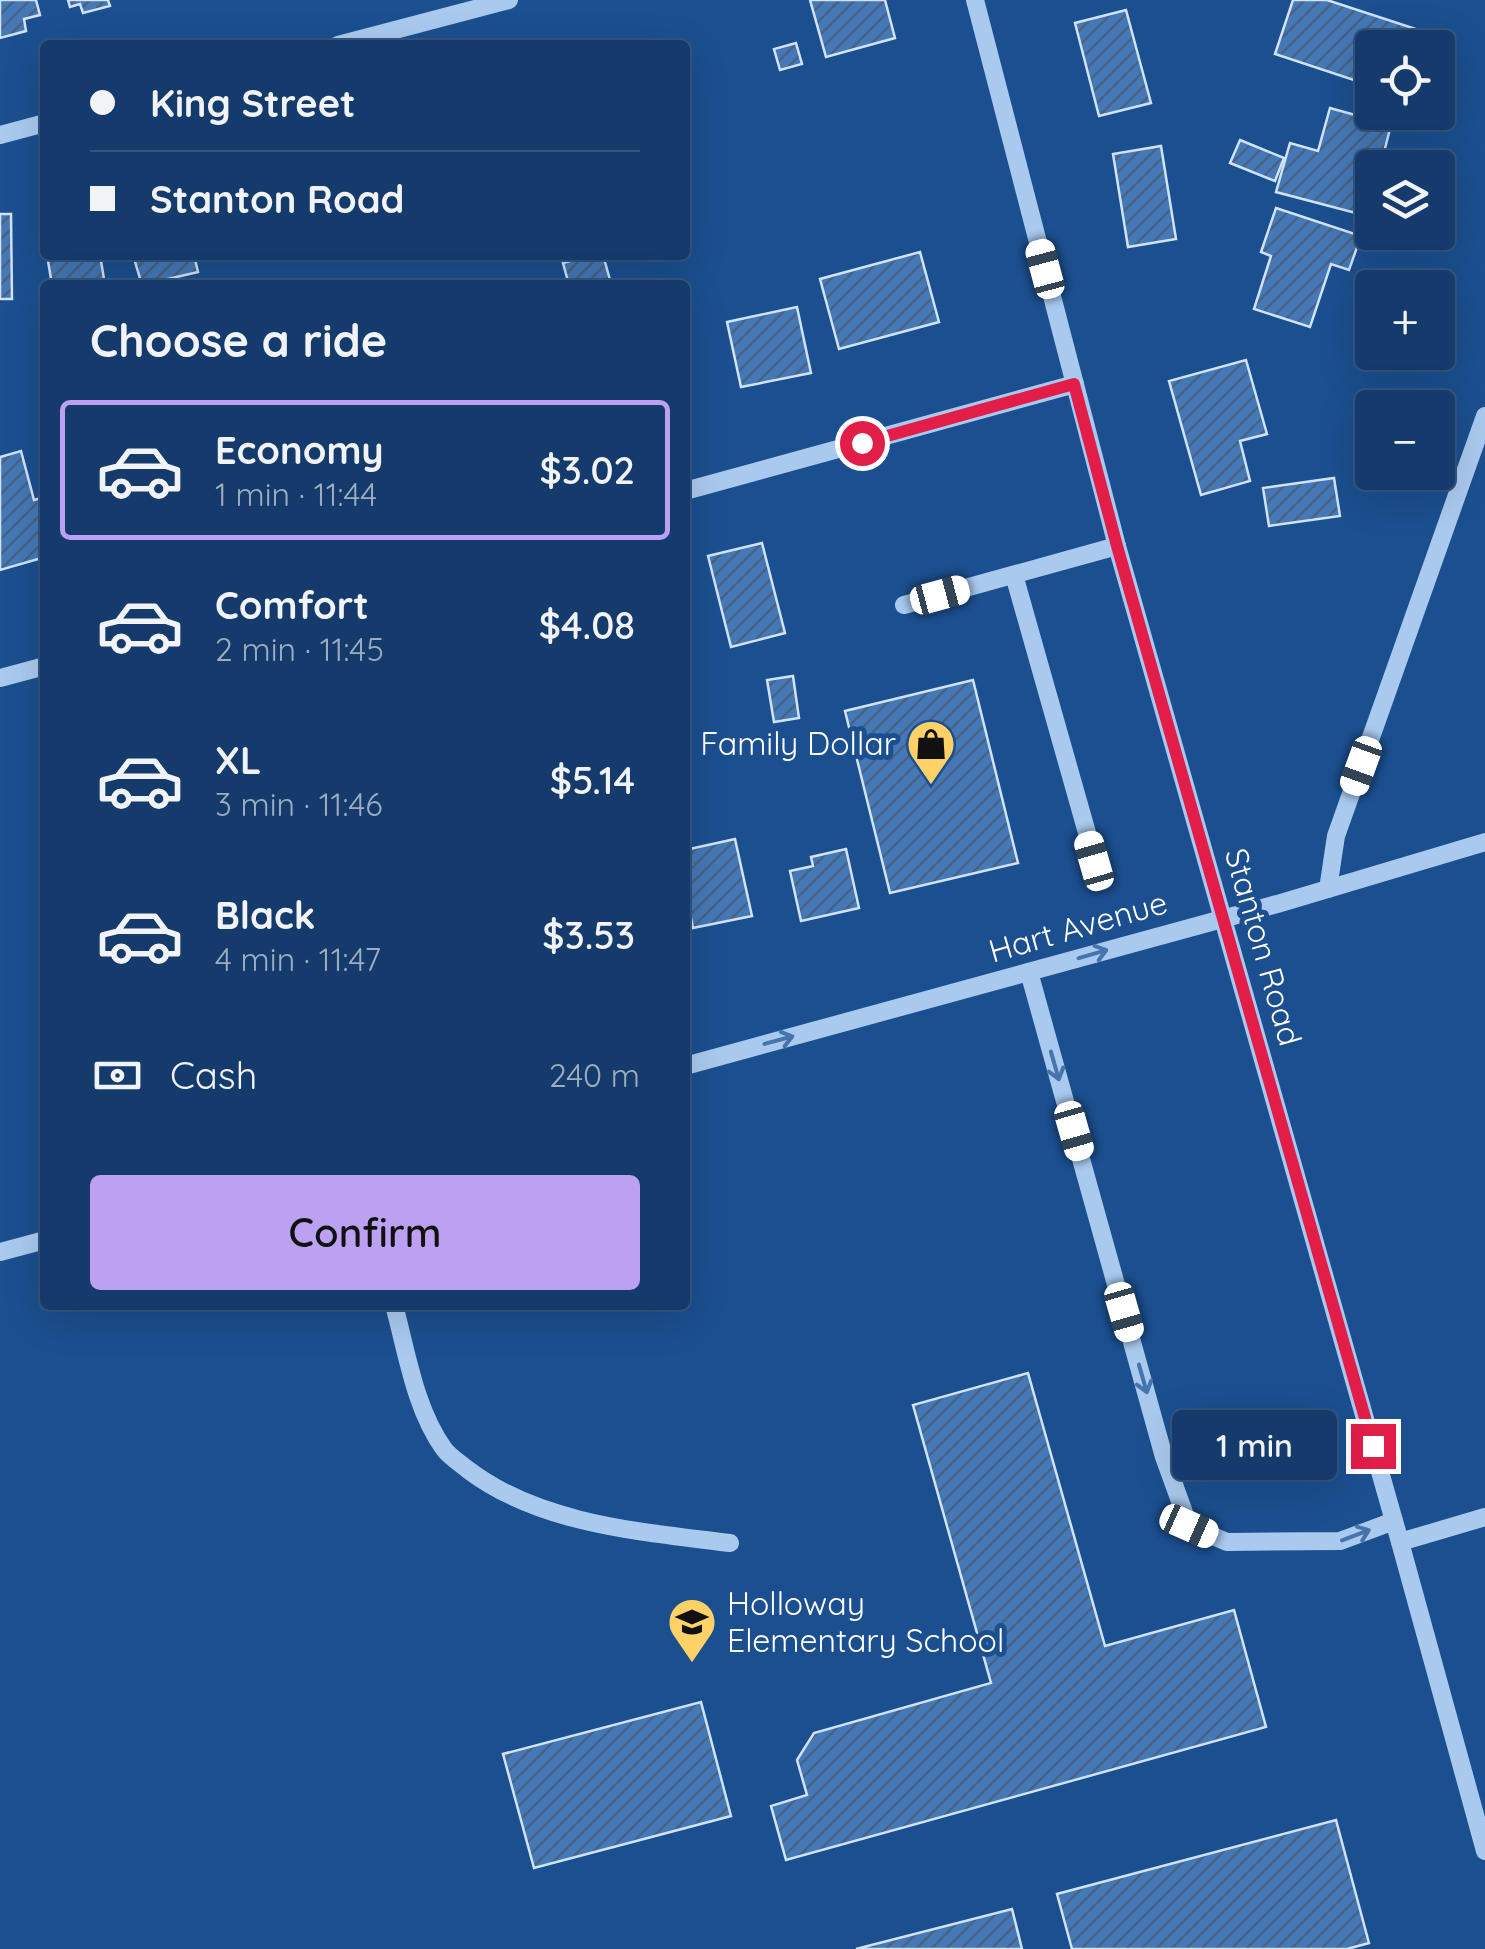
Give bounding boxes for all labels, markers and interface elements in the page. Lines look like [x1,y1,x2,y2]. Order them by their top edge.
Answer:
map controls [1355,30,1455,490]
button: locate [1355,30,1455,130]
text: King Street [150,79,356,127]
button: layers [1355,150,1455,250]
text: Stanton Road [150,175,404,223]
car [1023,236,1067,302]
button: + [1355,270,1455,370]
text: Choose a ride [90,312,387,368]
button: − [1355,390,1455,490]
route start [840,421,885,466]
icon: car [95,425,185,515]
text: Economy [215,426,384,474]
text: $3.02 [539,446,635,494]
text: 1 min · 11:44 [215,474,377,514]
car [907,573,973,617]
icon: car [95,580,185,670]
text: Comfort [215,581,369,629]
text: $4.08 [539,601,635,649]
text: 2 min · 11:45 [215,629,384,669]
shop icon: Family Dollar [905,718,957,786]
place label: Family Dollar [700,723,896,763]
car [1337,733,1385,799]
icon: car [95,735,185,825]
text: XL [215,736,261,784]
text: $5.14 [550,756,635,804]
text: 3 min · 11:46 [215,784,383,824]
car [1071,828,1117,894]
street label: Stanton Road [1217,843,1311,1050]
street label: Hart Avenue [984,881,1172,971]
icon: car [95,890,185,980]
text: Black [215,891,315,939]
text: $3.53 [542,911,635,959]
text: 4 min · 11:47 [215,939,381,979]
one-way arrow [1076,944,1108,963]
one-way arrow [763,1030,794,1048]
icon: cash [90,1048,145,1103]
one-way arrow [1047,1050,1066,1081]
text: Cash [170,1051,257,1099]
text: 240 m [549,1055,640,1095]
car [1051,1098,1097,1164]
button: Confirm [90,1175,640,1290]
car [1101,1279,1147,1345]
one-way arrow [1134,1363,1153,1394]
callout: 1 min [1173,1411,1338,1481]
route end [1351,1424,1396,1469]
text: 1 min [1216,1425,1293,1465]
car [1155,1500,1223,1552]
one-way arrow [1339,1525,1370,1543]
place label: Holloway Elementary School [727,1583,1004,1660]
school or university icon: Holloway Elementary School [666,1596,718,1664]

